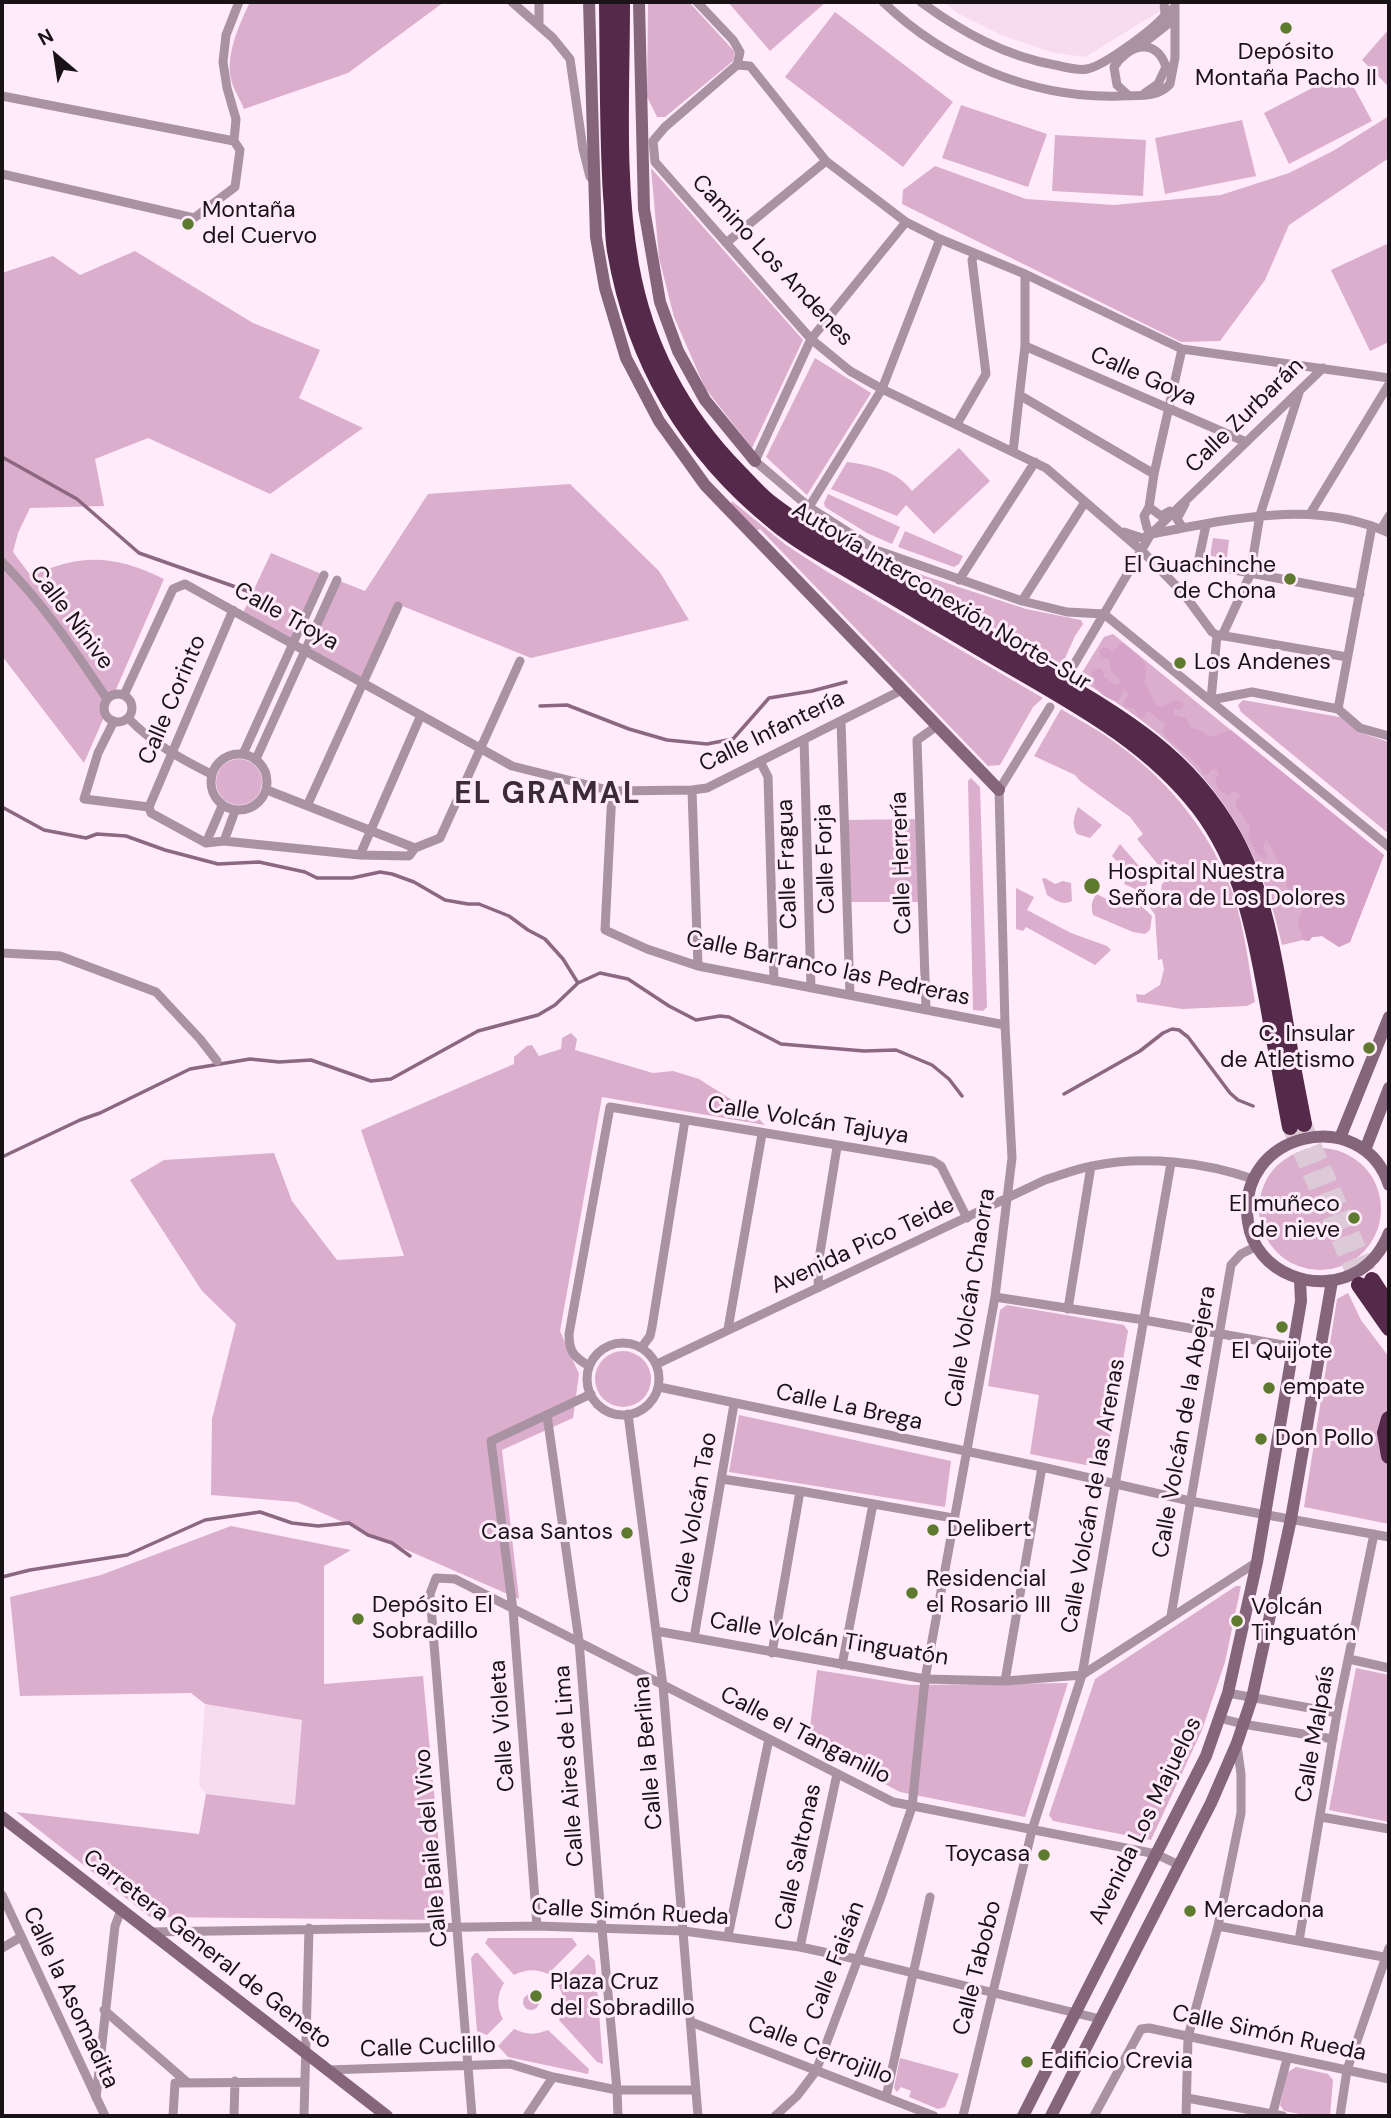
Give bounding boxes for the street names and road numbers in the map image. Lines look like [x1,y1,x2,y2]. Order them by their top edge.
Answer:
street label: Camino Los Andenes [685,169,859,353]
street label: Calle Goya [1086,341,1200,413]
street label: Calle Zurbarán [1180,353,1310,479]
street label: Autovía Interconexión Norte-Sur [786,497,1096,697]
street label: Calle Nínive [23,561,119,675]
street label: Calle Troya [229,577,343,657]
street label: Calle Corinto [133,631,213,769]
street label: Calle Infantería [695,685,849,779]
street label: Calle Herrería [886,791,918,935]
street label: Calle Fragua [772,798,804,930]
street label: Calle Forja [810,803,842,915]
street label: Calle Barranco las Pedreras [683,925,973,1013]
street label: Calle Volcán Tajuya [706,1091,910,1151]
street label: Calle Volcán Chaorra [940,1186,1002,1410]
street label: Avenida Pico Teide [767,1191,959,1301]
street label: Calle Volcán de la Abejera [1147,1284,1223,1560]
street label: Calle Volcán de las Arenas [1056,1356,1132,1636]
street label: Calle La Brega [773,1379,925,1437]
street label: Calle Volcán Tao [666,1430,724,1606]
street label: Calle Volcán Tinguatón [708,1607,950,1673]
street label: Calle Violeta [485,1659,521,1793]
street label: Calle Malpaís [1290,1663,1342,1805]
street label: Calle Aires de Lima [549,1664,591,1868]
street label: Calle la Berlina [629,1675,669,1831]
street label: Calle el Tanganillo [715,1681,895,1791]
street label: Avenida Los Majuelos [1084,1713,1208,1929]
street label: Calle Baile del Vivo [410,1747,454,1949]
street label: Calle Saltonas [770,1781,828,1933]
street label: Carretera General de Geneto [77,1844,337,2056]
street label: Calle Simón Rueda [531,1894,729,1932]
street label: Calle Faisán [801,1898,871,2024]
street label: Calle Tabobo [948,1898,1008,2038]
street label: Calle la Asomadita [16,1903,124,2093]
street label: Calle Simón Rueda [1169,2000,1369,2068]
street label: Calle Cerrojillo [744,2011,896,2091]
street label: Calle Cuclillo [360,2032,496,2064]

